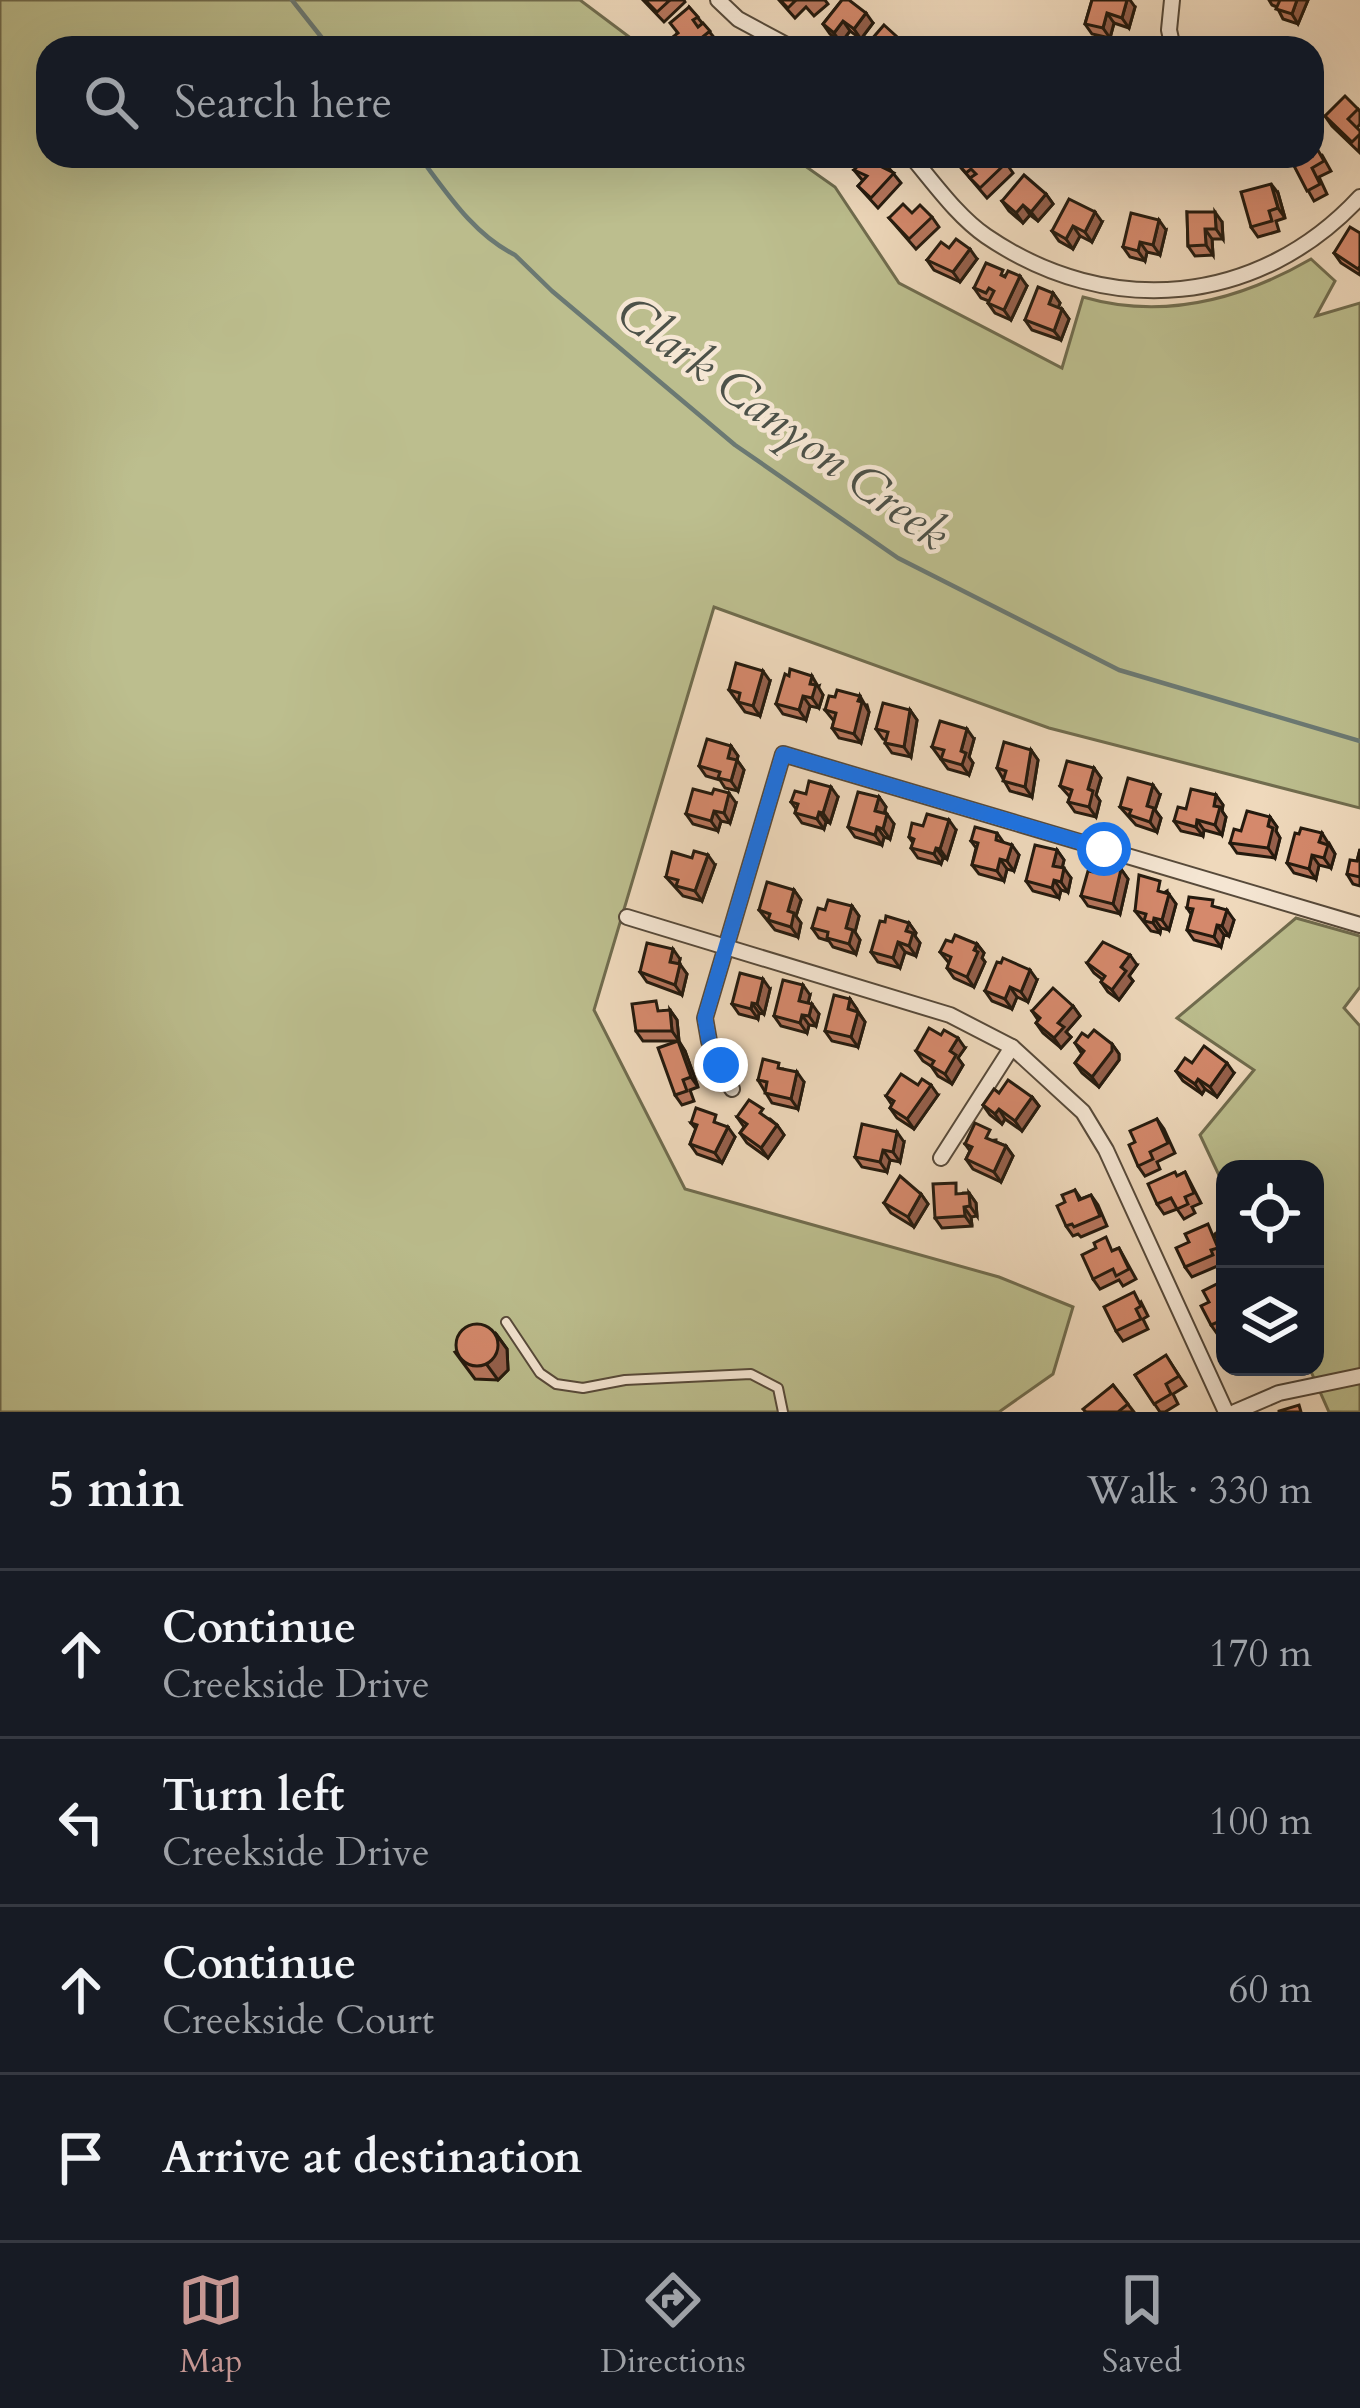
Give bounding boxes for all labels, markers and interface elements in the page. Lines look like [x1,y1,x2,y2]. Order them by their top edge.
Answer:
search box [36,36,1324,168]
icon: search [78,69,144,135]
text: Search here [174,72,392,133]
water label: Clark Canyon Creek [603,280,963,566]
route start [1077,822,1131,876]
route end [694,1038,748,1092]
map controls [1216,1160,1324,1376]
button: locate [1216,1160,1324,1268]
button: layers [1216,1268,1324,1376]
text: 5 min [48,1455,184,1525]
text: Walk · 330 m [1087,1464,1312,1517]
text: Continue [162,1597,356,1658]
icon: ahead [48,1621,114,1687]
text: 170 m [1209,1627,1312,1680]
text: Creekside Drive [162,1658,430,1711]
text: Turn left [162,1765,344,1826]
icon: left [48,1789,114,1855]
text: 100 m [1209,1795,1312,1848]
text: Creekside Drive [162,1826,430,1879]
text: Continue [162,1933,356,1994]
icon: ahead [48,1957,114,2023]
text: 60 m [1229,1963,1312,2016]
text: Creekside Court [162,1994,434,2047]
icon: arrive [48,2125,114,2191]
text: Arrive at destination [162,2127,582,2188]
tab: Map [178,2267,244,2384]
tab: Directions [600,2267,746,2384]
tab: Saved [1102,2267,1182,2384]

